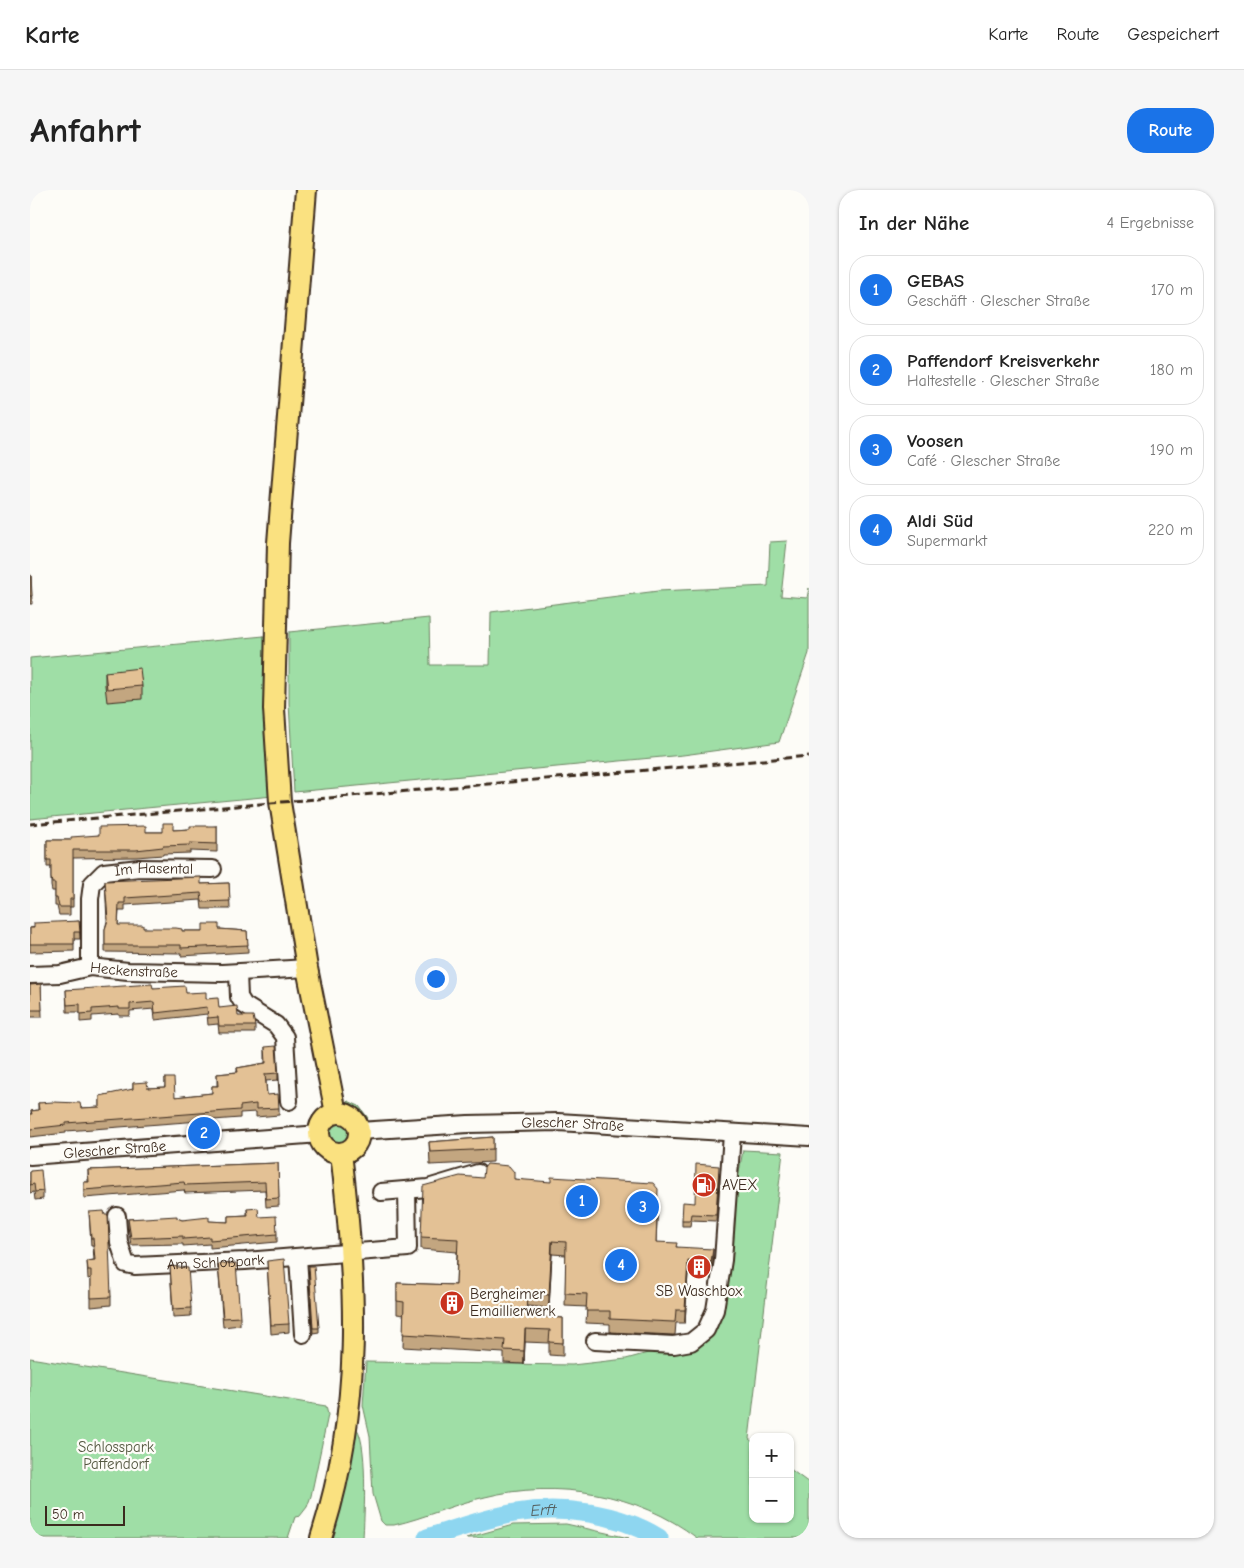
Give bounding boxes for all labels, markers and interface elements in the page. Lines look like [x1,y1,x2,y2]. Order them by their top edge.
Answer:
text: Karte [25,21,79,49]
text: Karte [988,24,1028,45]
text: Route [1056,24,1099,45]
text: Gespeichert [1127,24,1219,45]
button: Route [1127,108,1214,153]
text: Anfahrt [30,110,141,151]
text: In der Nähe [859,211,969,235]
text: 4 Ergebnisse [1107,214,1194,232]
text: GEBAS [907,270,964,292]
text: 1 [873,281,879,299]
text: 170 m [1151,281,1193,299]
text: Geschäft · Glescher Straße [907,292,1090,310]
text: Paffendorf Kreisverkehr [907,350,1099,372]
text: 2 [872,361,880,379]
text: 180 m [1150,361,1193,379]
text: Haltestelle · Glescher Straße [907,372,1100,390]
text: Voosen [907,430,963,452]
text: 3 [872,441,880,459]
text: 190 m [1150,441,1193,459]
text: Café · Glescher Straße [907,452,1060,470]
text: Aldi Süd [907,510,973,532]
text: 4 [872,521,880,539]
text: 220 m [1148,521,1193,539]
text: Supermarkt [907,532,987,550]
street label: Im Hasental [113,859,193,880]
street label: Heckenstraße [89,958,179,981]
your location [423,966,449,992]
street label: Glescher Straße [521,1113,625,1135]
pin: 2 [188,1114,220,1152]
street label: Glescher Straße [63,1137,167,1162]
fuel station icon: AVEX [691,1172,717,1198]
place label: AVEX [722,1176,757,1194]
pin: 1 [566,1182,598,1220]
pin: 3 [627,1188,659,1226]
pin: 4 [605,1246,637,1284]
street label: Am Schloßpark [166,1250,266,1274]
building icon: SB Waschbox [686,1254,712,1280]
place label: SB Waschbox [656,1282,743,1300]
place label: Bergheimer Emaillierwerk [470,1285,556,1320]
building icon: Bergheimer Emaillierwerk [439,1290,465,1316]
map controls [749,1433,794,1523]
button: + [749,1433,794,1478]
park label: Schlosspark Paffendorf [78,1438,155,1473]
button: − [749,1478,794,1523]
water label: Erft [530,1501,557,1520]
scale bar [45,1503,125,1526]
text: 50 m [52,1506,84,1523]

